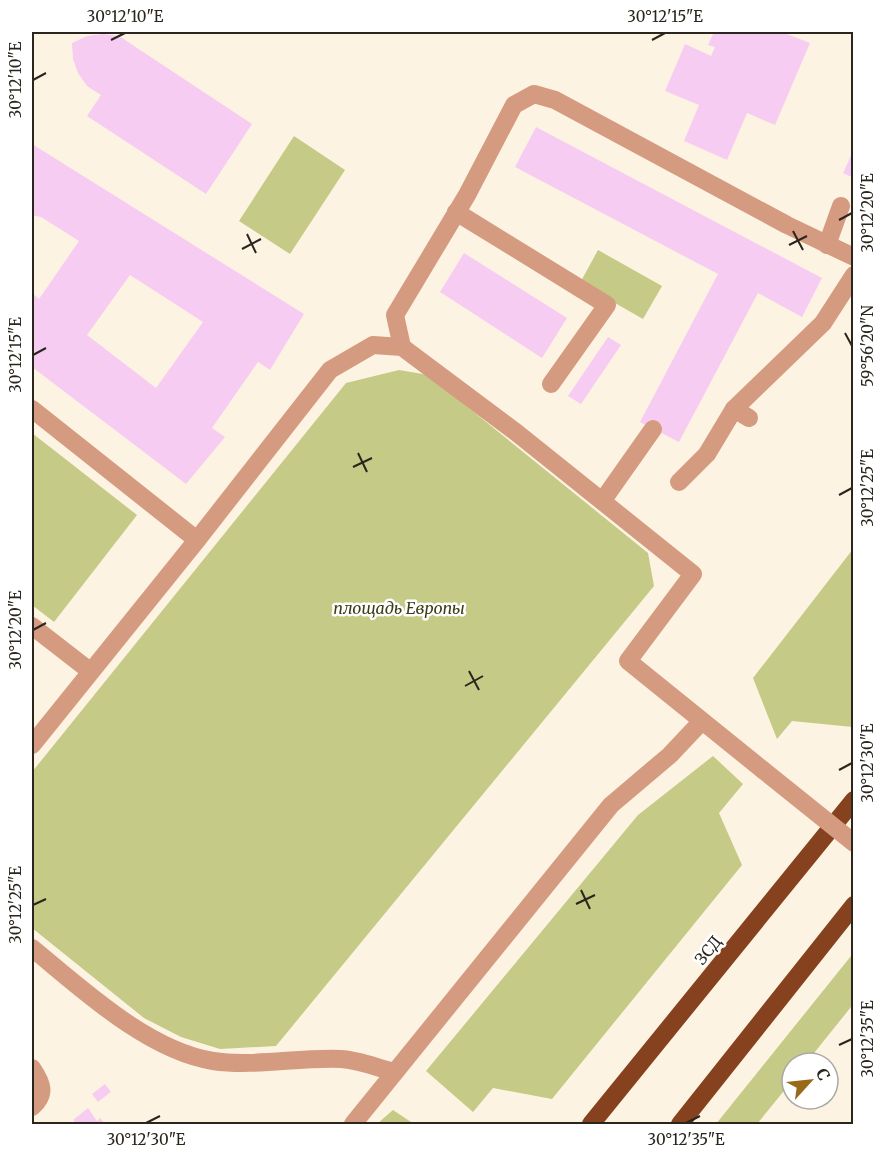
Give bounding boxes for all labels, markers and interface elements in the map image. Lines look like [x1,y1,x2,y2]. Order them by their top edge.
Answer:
text: 30°12'10"E [87,7,164,26]
text: 30°12'15"E [627,7,703,26]
text: 30°12'10"E [6,41,25,118]
text: 30°12'20"E [858,173,877,252]
text: 59°56'20"N [858,305,877,387]
text: 30°12'15"E [6,317,25,393]
text: 30°12'25"E [858,449,877,527]
text: 30°12'20"E [6,590,25,669]
park label: площадь Европы [333,598,465,618]
text: 30°12'30"E [858,723,877,802]
text: 30°12'25"E [6,866,25,944]
street label: ЗСД [690,931,726,969]
text: 30°12'35"E [858,1000,877,1077]
north arrow [780,1051,840,1111]
text: С [812,1065,835,1083]
text: 30°12'30"E [107,1130,186,1149]
text: 30°12'35"E [648,1130,725,1149]

